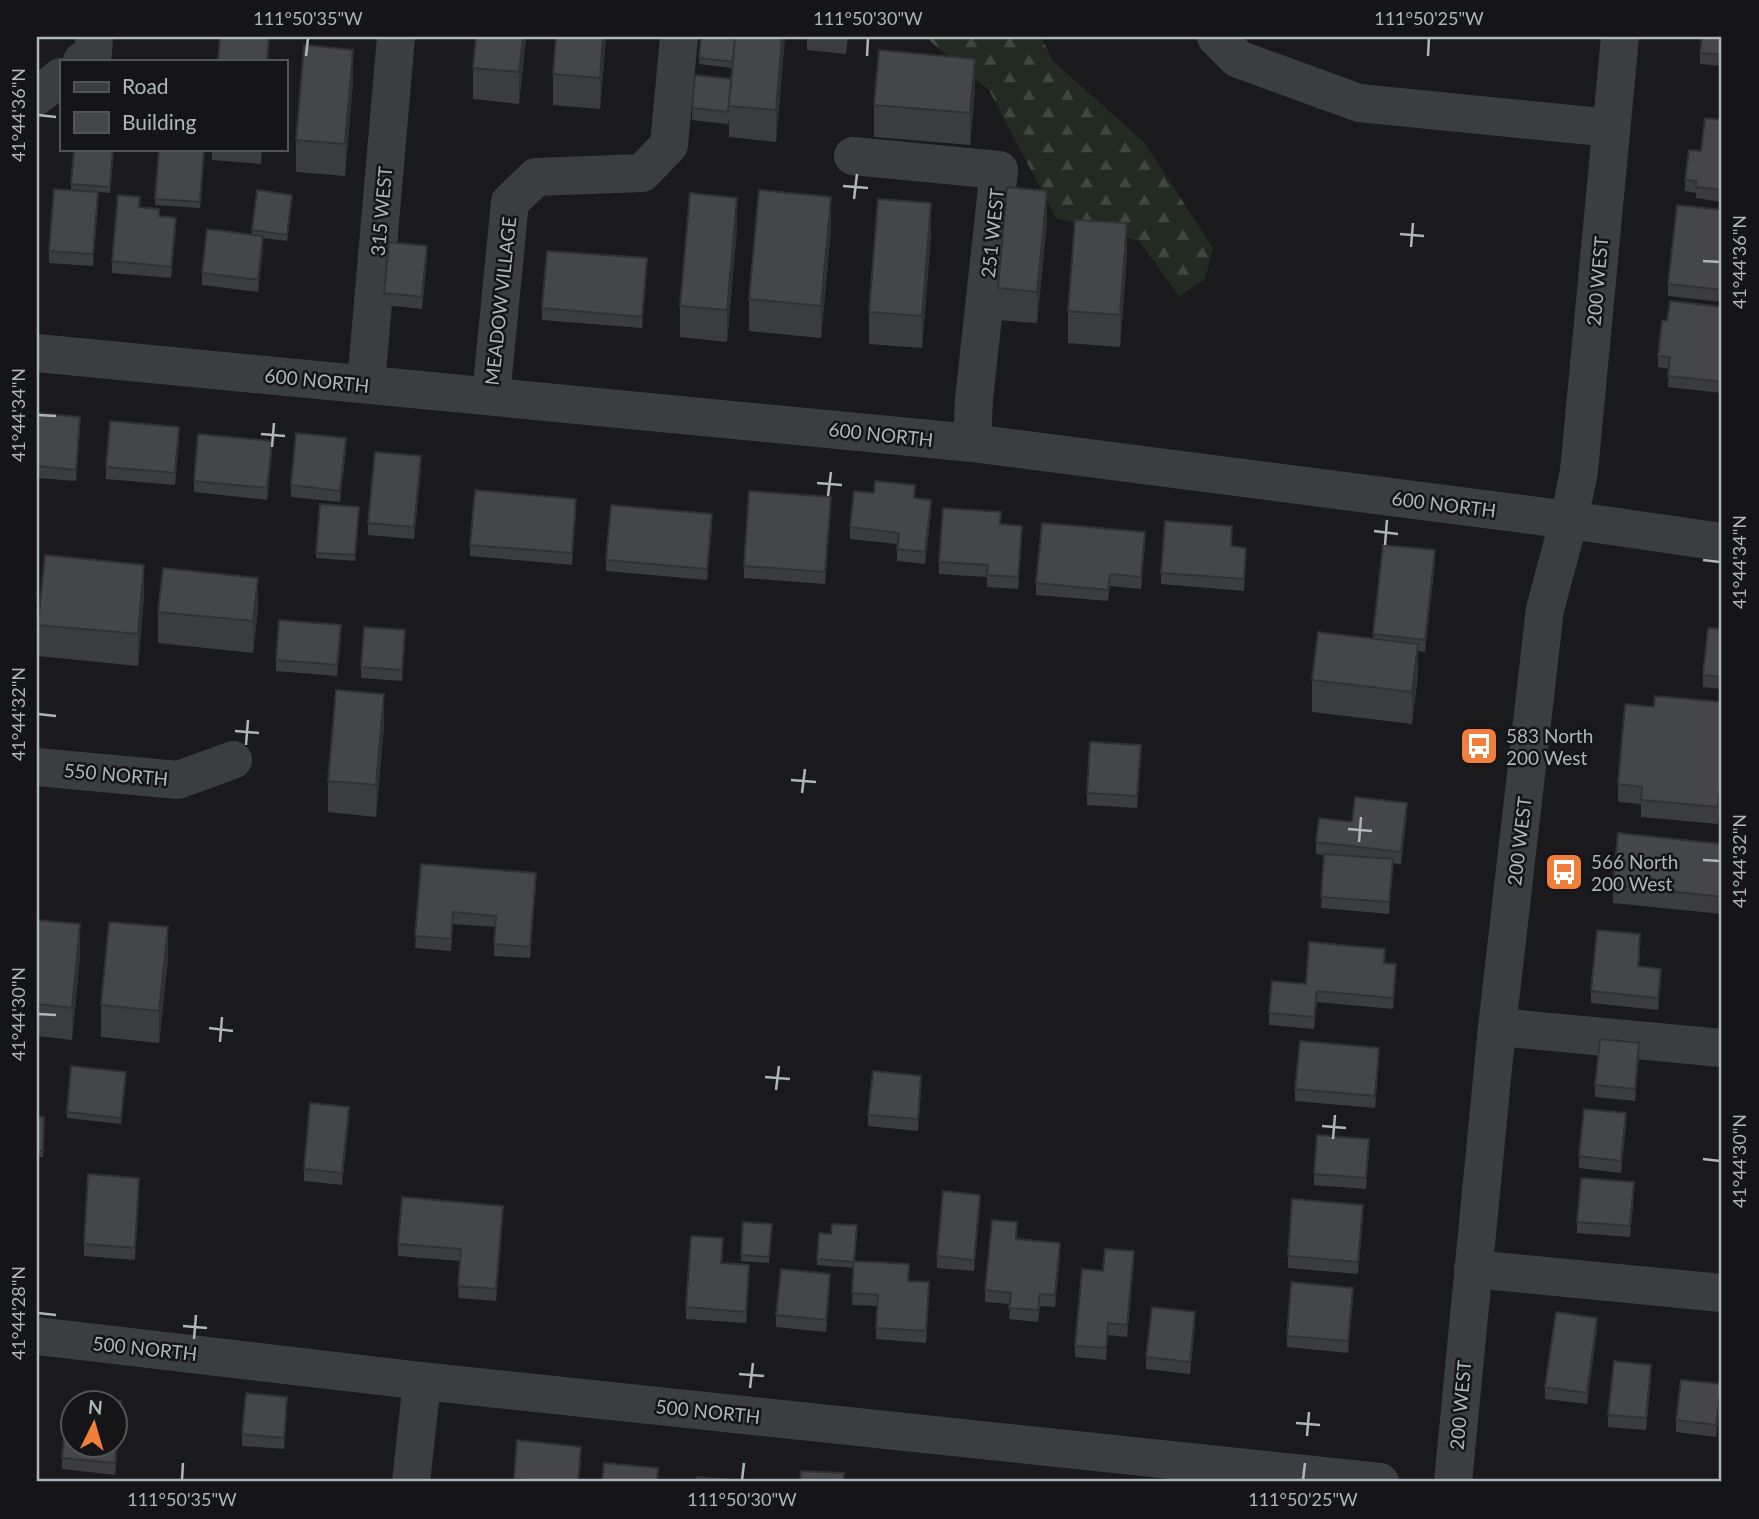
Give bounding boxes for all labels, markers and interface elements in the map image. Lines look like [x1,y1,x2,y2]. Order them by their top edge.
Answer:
text: 111°50'35"W [253,7,363,29]
text: 111°50'30"W [813,7,923,29]
text: 111°50'25"W [1374,7,1484,29]
legend [60,60,287,150]
text: 41°44'36"N [7,68,29,162]
text: Road [122,73,169,98]
text: Building [122,109,197,134]
street label: 315 WEST [366,165,396,257]
street label: 251 WEST [976,187,1008,279]
street label: MEADOW VILLAGE [480,215,520,387]
text: 41°44'36"N [1728,215,1750,309]
street label: 200 WEST [1582,235,1612,327]
street label: 600 NORTH [264,363,370,397]
text: 41°44'34"N [7,368,29,462]
street label: 600 NORTH [828,417,934,451]
street label: 600 NORTH [1391,486,1497,522]
text: 41°44'34"N [1728,515,1750,609]
text: 41°44'32"N [7,667,29,761]
place label: 583 North 200 West [1506,724,1593,769]
bus stop icon: 583 North 200 West [1458,725,1500,767]
street label: 550 NORTH [63,758,169,790]
street label: 200 WEST [1502,795,1536,887]
text: 41°44'32"N [1728,814,1750,908]
place label: 566 North 200 West [1591,850,1678,895]
bus stop icon: 566 North 200 West [1543,851,1585,893]
text: 41°44'30"N [7,967,29,1061]
text: 41°44'30"N [1728,1114,1750,1208]
text: 41°44'28"N [7,1266,29,1360]
street label: 500 NORTH [92,1331,198,1365]
street label: 200 WEST [1445,1359,1475,1451]
north arrow [60,1390,130,1460]
text: N [87,1394,104,1419]
street label: 500 NORTH [655,1394,761,1428]
text: 111°50'35"W [127,1488,237,1510]
text: 111°50'30"W [687,1488,797,1510]
text: 111°50'25"W [1248,1488,1358,1510]

